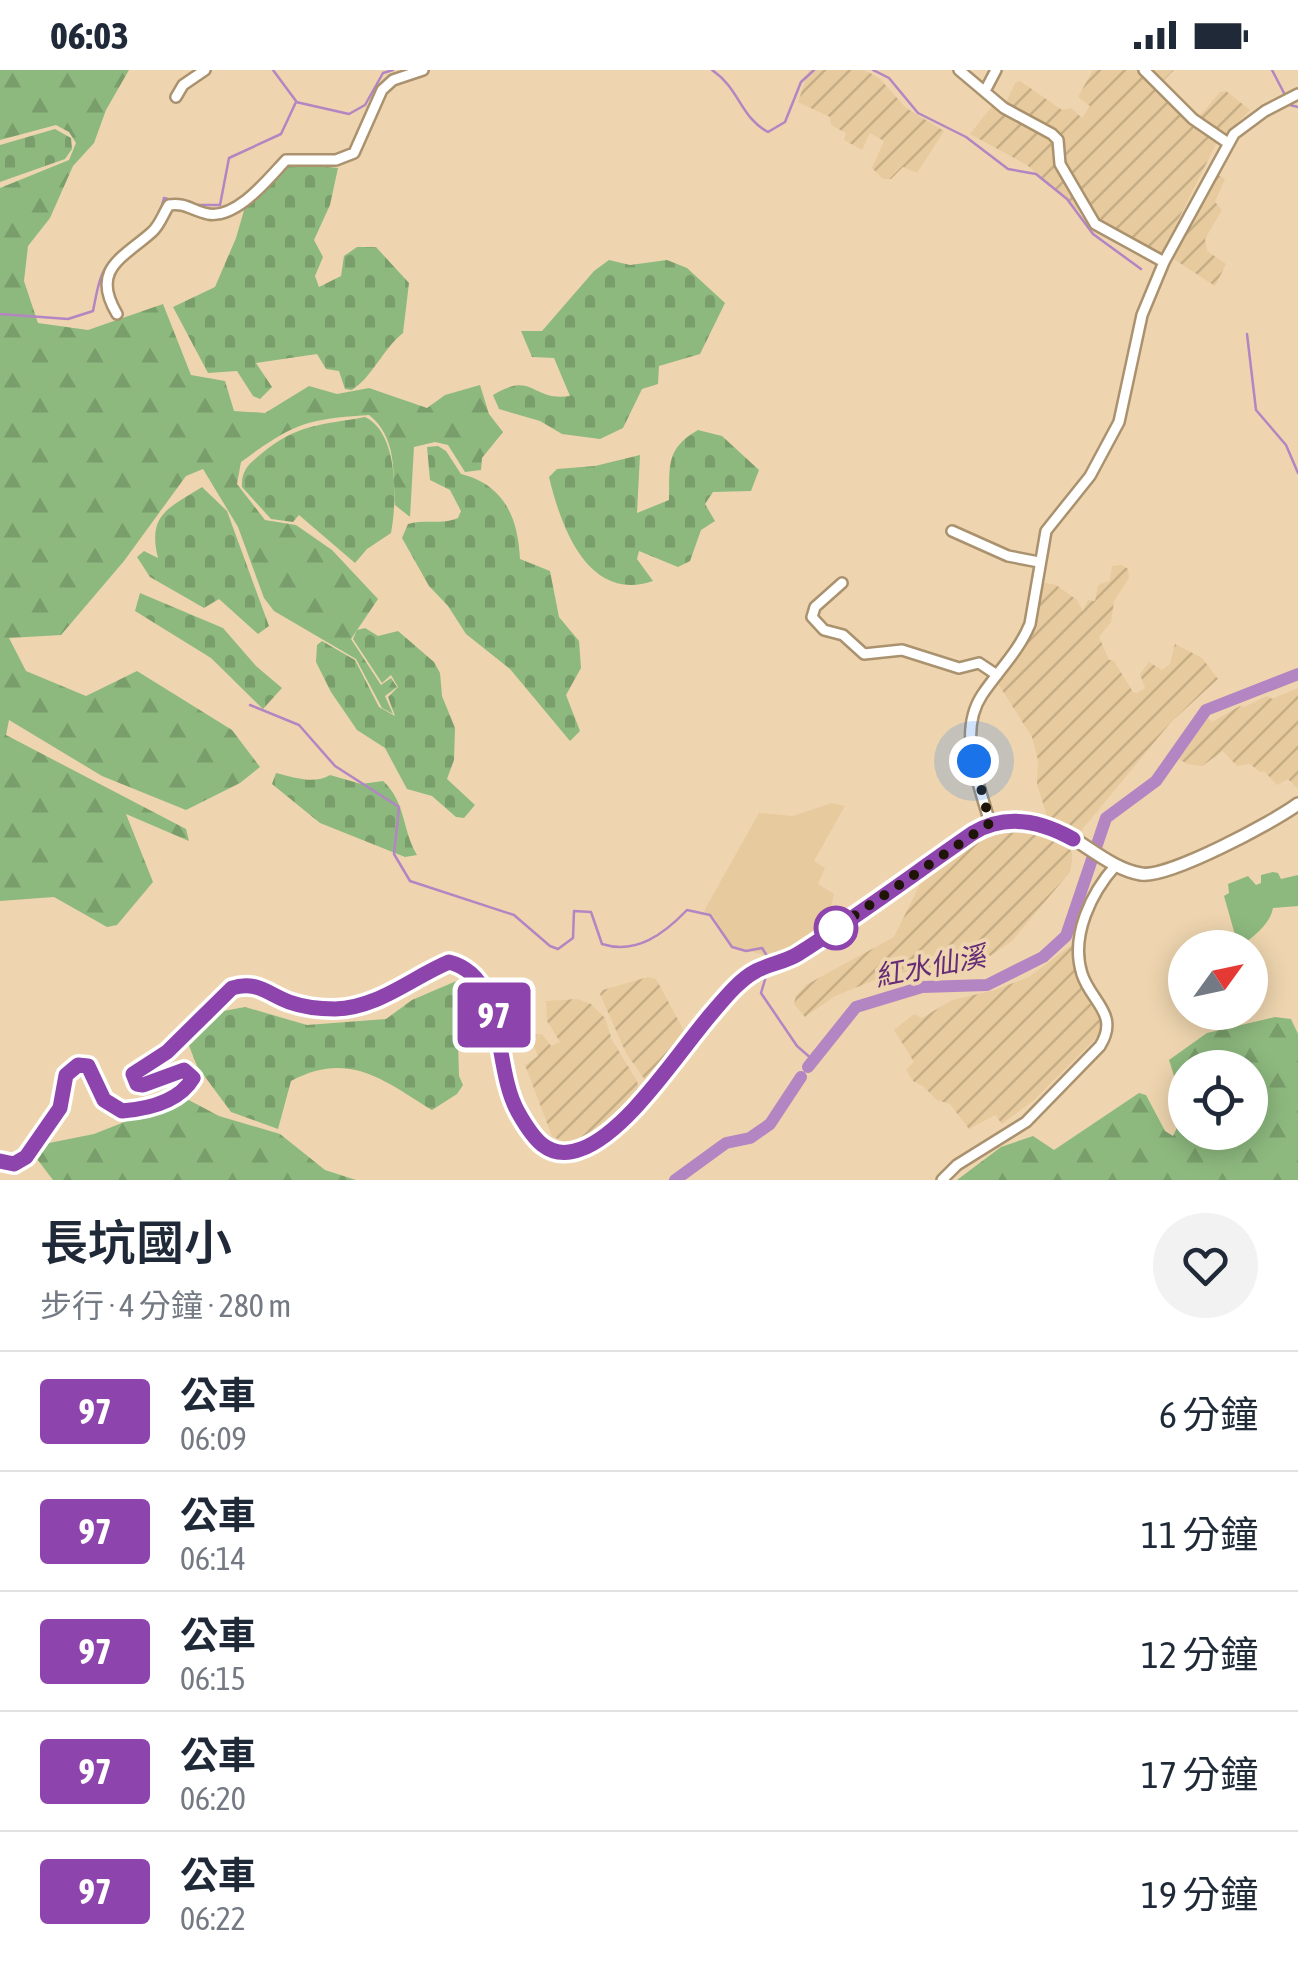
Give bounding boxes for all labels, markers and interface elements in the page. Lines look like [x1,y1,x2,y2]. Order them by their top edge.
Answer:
text: 06:03 [50,14,129,57]
your location [949,736,999,786]
unlabelled marker [815,907,857,949]
north arrow [1168,930,1268,1030]
map controls [1168,930,1268,1150]
water label: 紅水仙溪 [872,939,992,992]
line badge: 97 [449,982,539,1048]
text: 97 [478,995,510,1035]
button: locate [1168,1050,1268,1150]
button: heart [1153,1213,1258,1318]
text: 長坑國小 [40,1215,232,1270]
text: 步行 · 4 分鐘 · 280 m [40,1287,291,1324]
text: 公車 [180,1374,256,1417]
text: 97 [79,1391,111,1431]
text: 6 分鐘 [1159,1393,1258,1436]
text: 06:09 [180,1420,247,1457]
text: 公車 [180,1494,256,1537]
text: 97 [79,1511,111,1551]
text: 11 分鐘 [1141,1513,1258,1556]
text: 06:14 [180,1540,246,1577]
text: 公車 [180,1614,256,1657]
text: 97 [79,1631,111,1671]
text: 12 分鐘 [1141,1633,1258,1676]
text: 06:15 [180,1660,246,1697]
text: 公車 [180,1734,256,1777]
text: 97 [79,1751,111,1791]
text: 17 分鐘 [1141,1753,1258,1796]
text: 06:20 [180,1780,246,1817]
text: 公車 [180,1854,256,1897]
text: 97 [79,1871,111,1911]
text: 19 分鐘 [1141,1873,1258,1916]
text: 06:22 [180,1900,246,1937]

